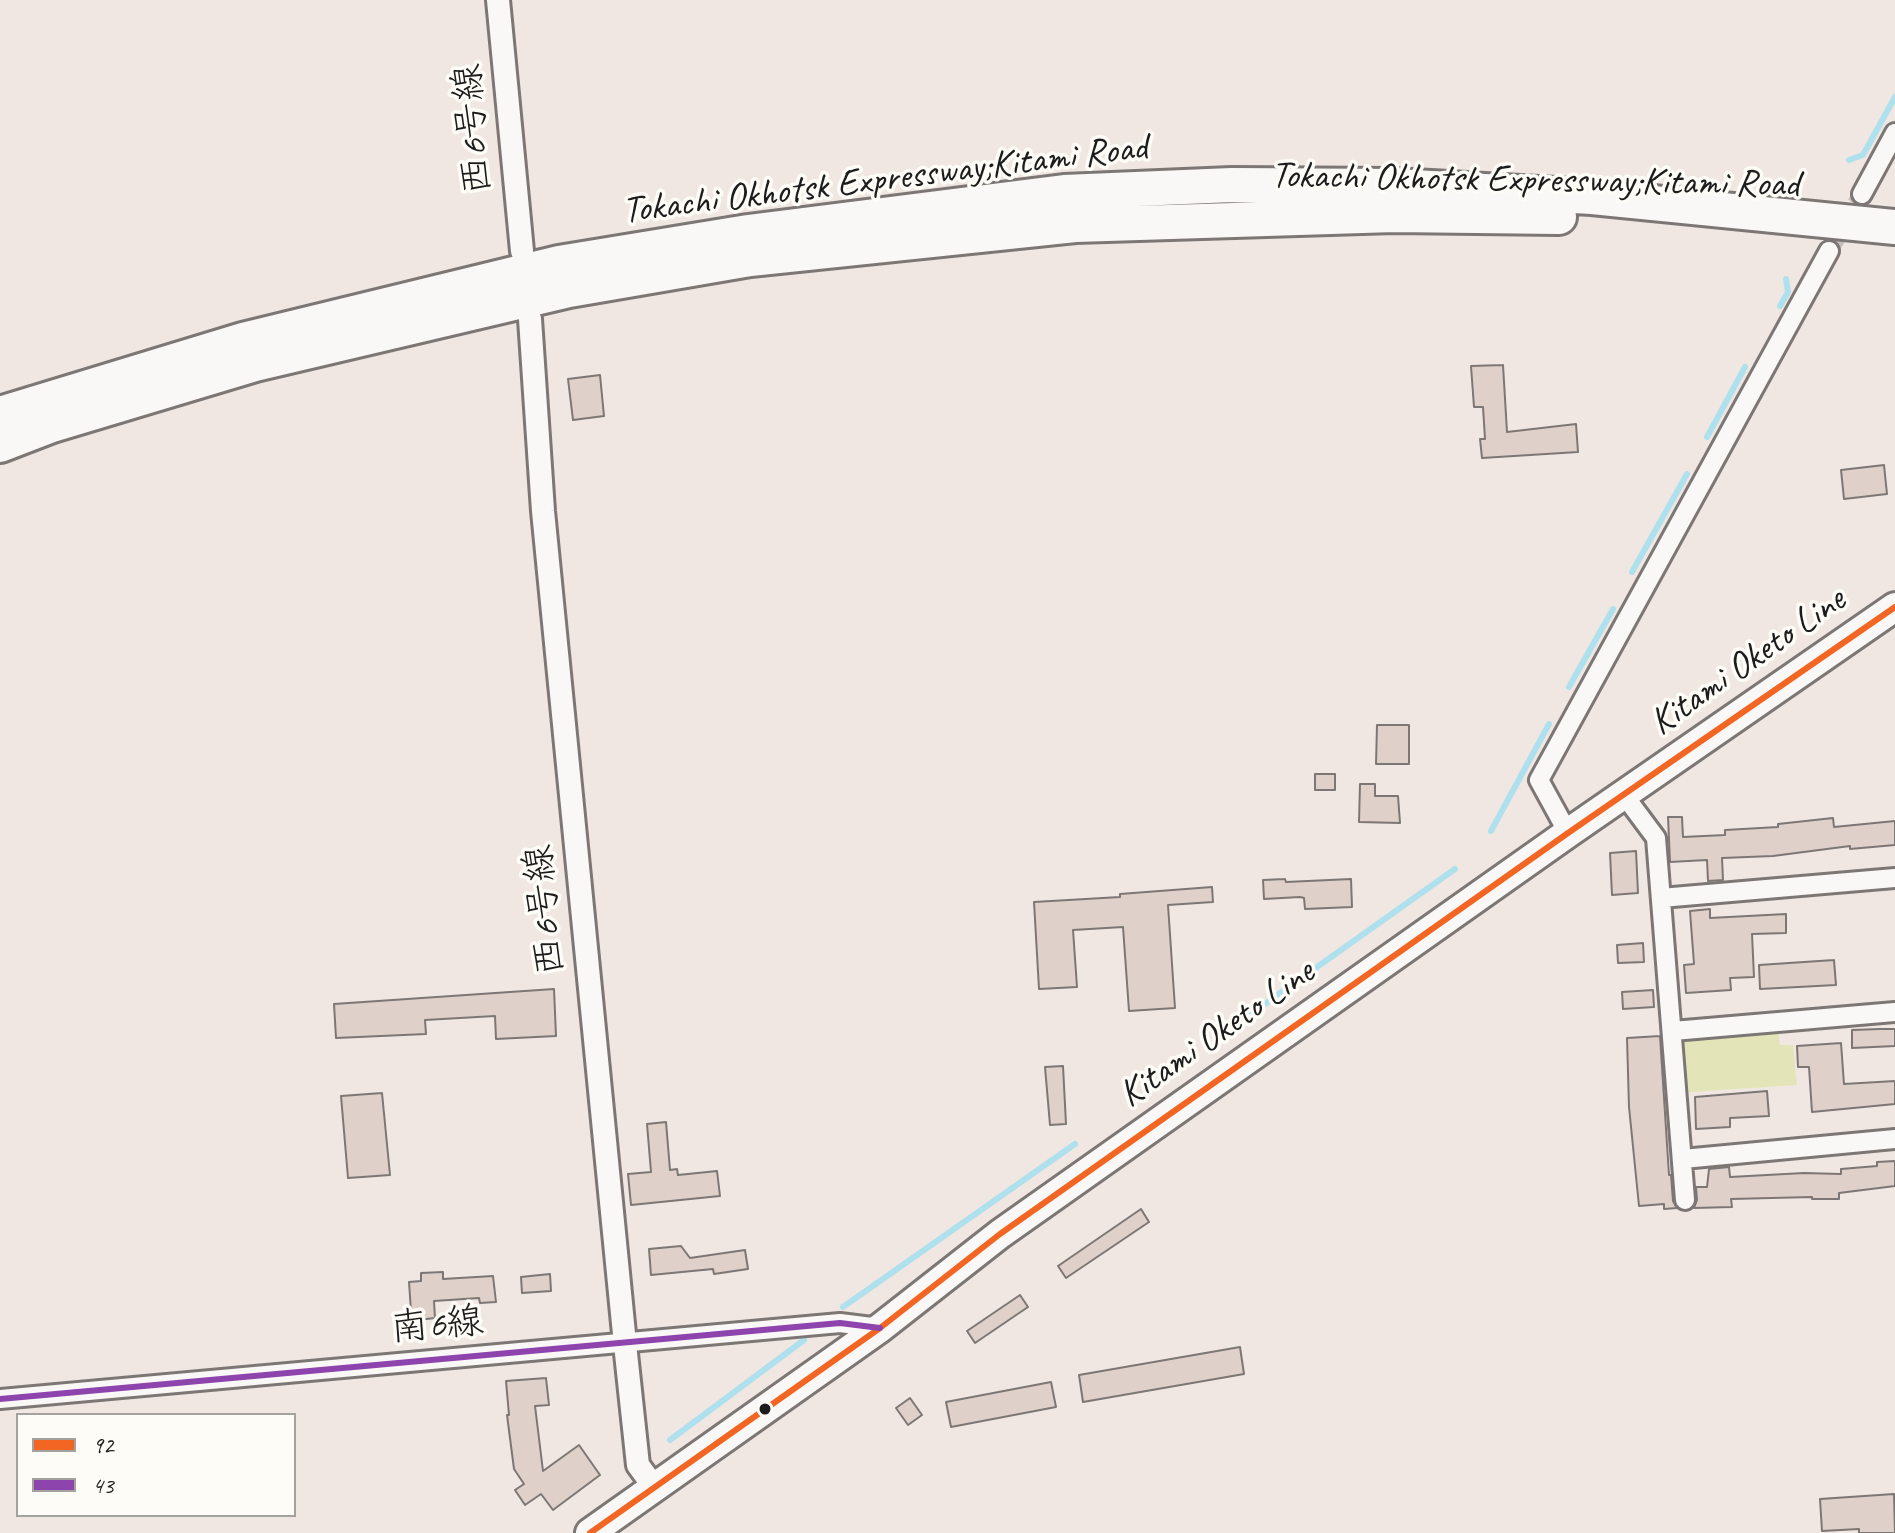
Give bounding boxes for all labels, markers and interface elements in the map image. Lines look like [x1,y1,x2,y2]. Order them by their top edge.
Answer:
street label: 西6号線 [446,62,502,196]
street label: Tokachi Okhotsk Expressway;Kitami Road [620,125,1150,235]
street label: Tokachi Okhotsk Expressway;Kitami Road [1270,154,1800,208]
street label: Kitami Oketo Line [1642,578,1854,746]
street label: 西6号線 [516,842,576,978]
street label: Kitami Oketo Line [1111,950,1323,1118]
street label: 南6線 [389,1299,485,1353]
unlabelled marker [757,1401,773,1417]
legend [16,1413,296,1517]
text: 92 [92,1430,114,1460]
text: 43 [92,1470,114,1500]

